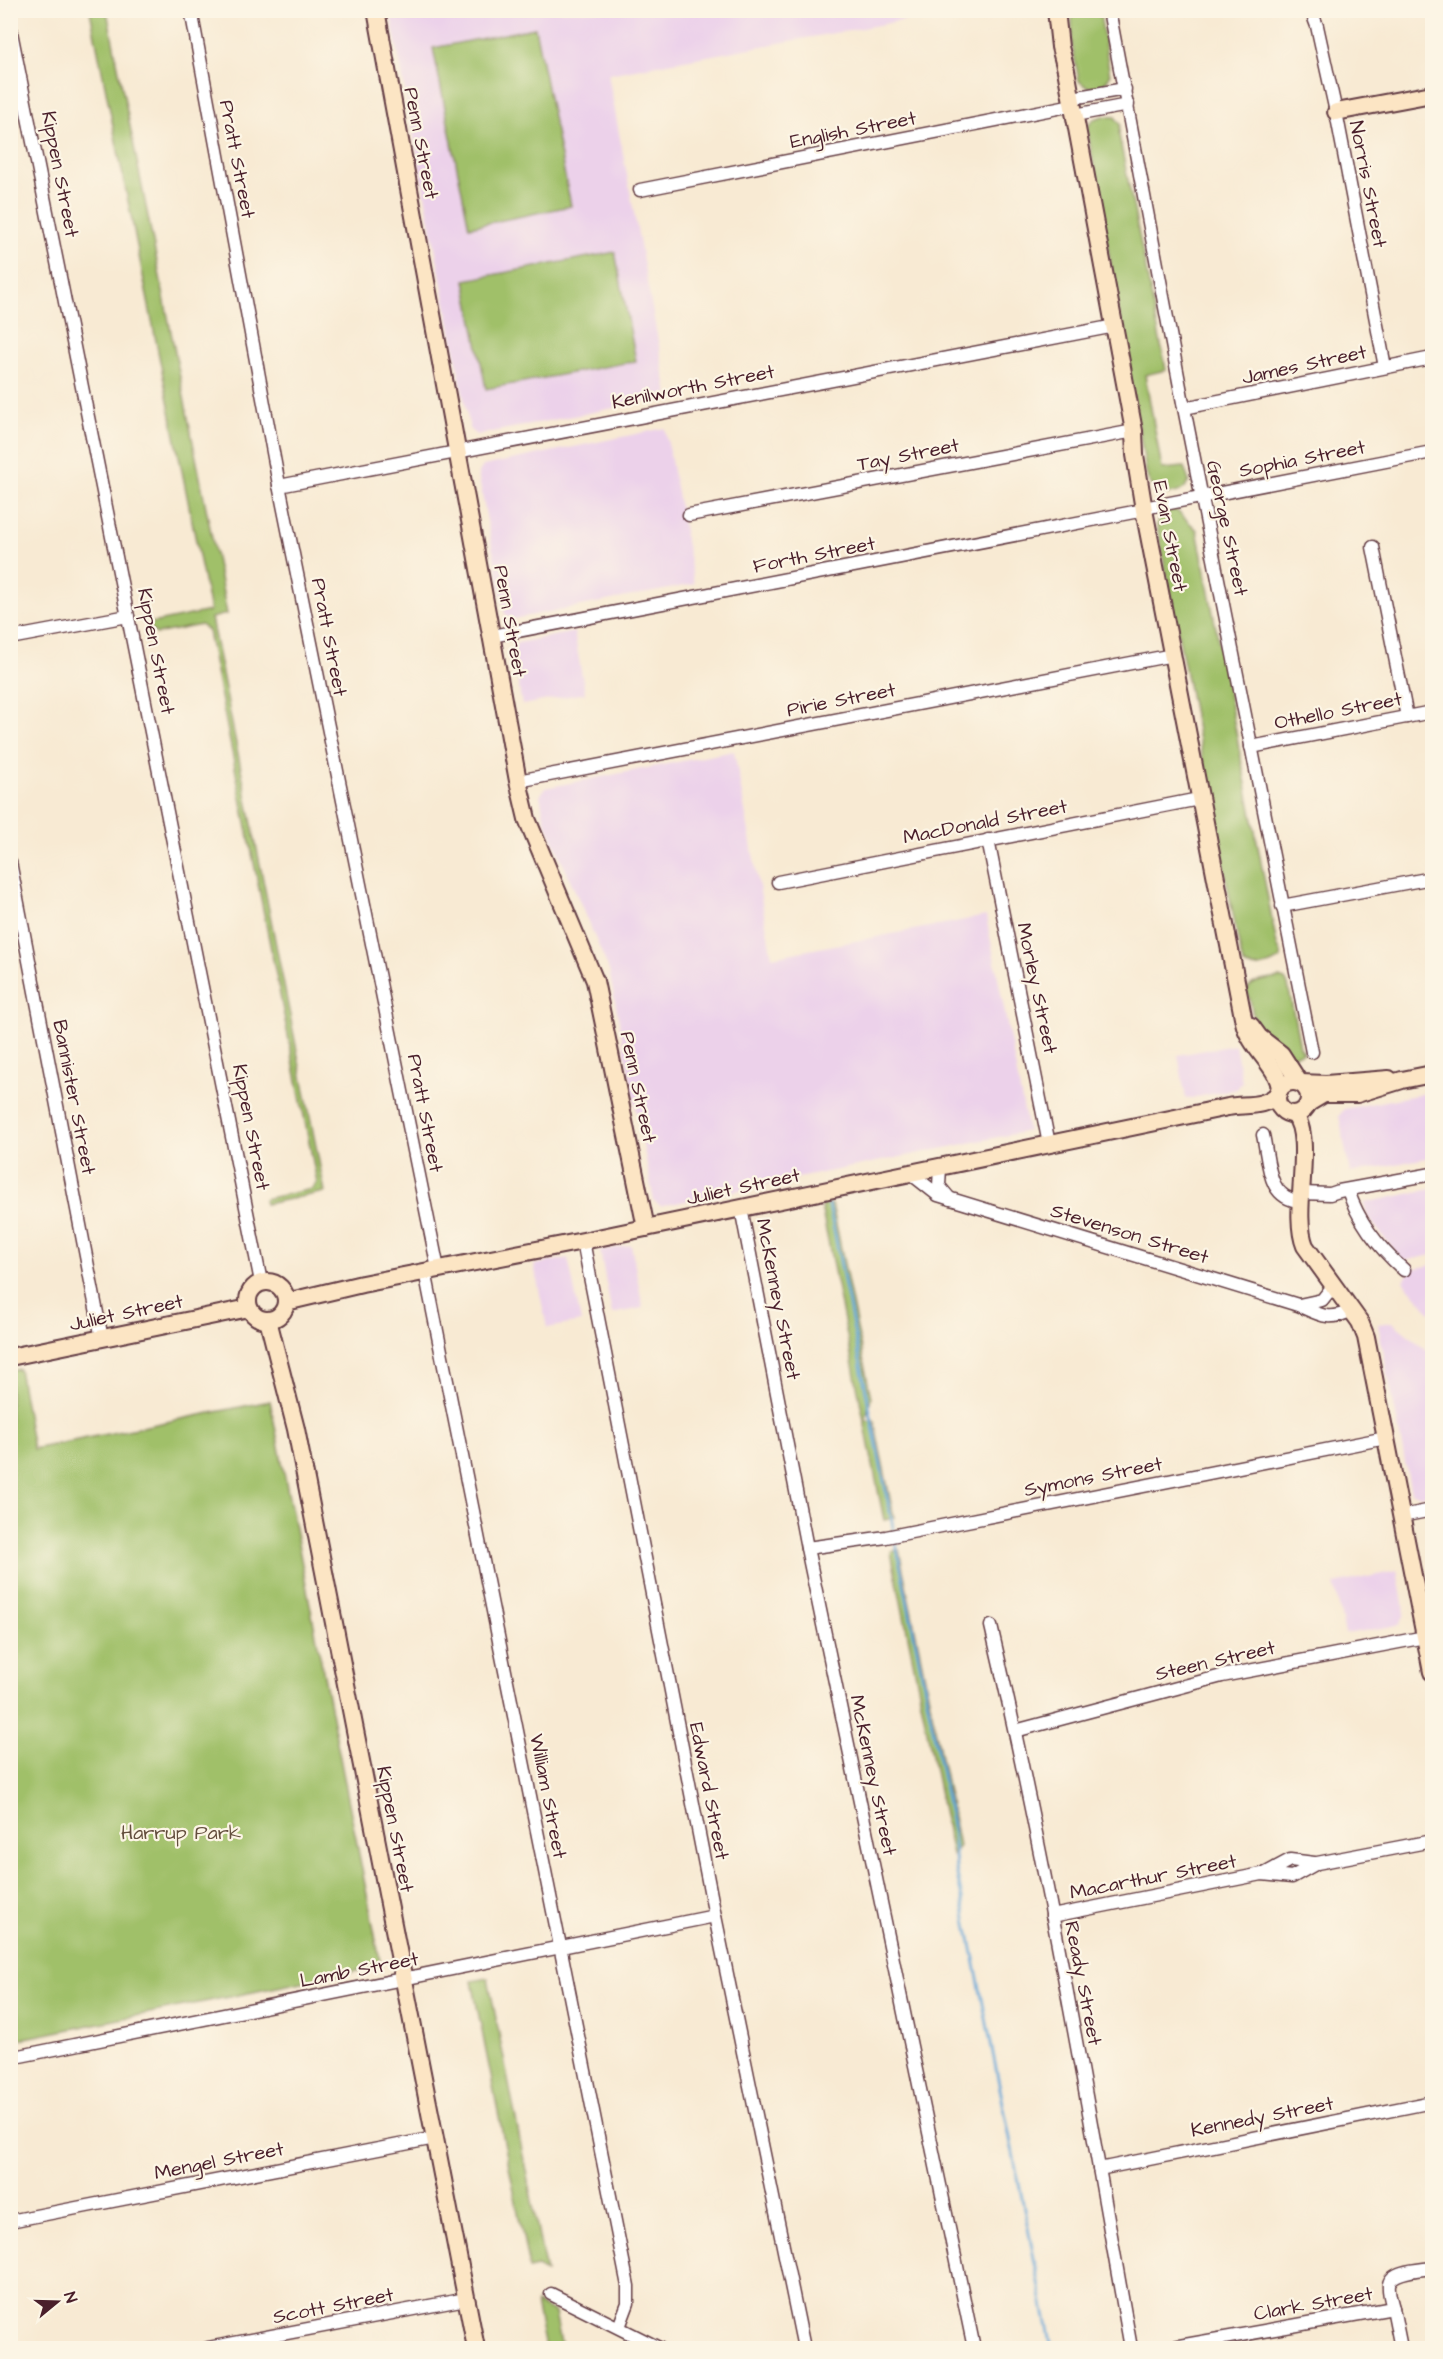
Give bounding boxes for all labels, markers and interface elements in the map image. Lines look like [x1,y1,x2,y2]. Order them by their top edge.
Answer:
street label: Penn Street [396,85,446,201]
street label: Pratt Street [212,98,262,221]
street label: English Street [788,104,919,157]
street label: Kippen Street [34,109,86,240]
street label: Norris Street [1342,118,1394,250]
street label: James Street [1239,338,1369,392]
street label: Kenilworth Street [609,357,777,416]
street label: Tay Street [855,431,962,480]
street label: Sophia Street [1237,433,1368,485]
street label: George Street [1198,458,1255,599]
street label: Evan Street [1146,479,1194,594]
street label: Forth Street [751,529,878,581]
street label: Penn Street [486,563,534,679]
street label: Pratt Street [304,576,354,699]
street label: Kippen Street [130,586,182,717]
street label: Pirie Street [784,676,898,724]
street label: Othello Street [1272,685,1404,737]
street label: MacDonald Street [901,792,1070,852]
street label: Morley Street [1008,920,1065,1057]
street label: Bannister Street [45,1017,103,1177]
street label: Penn Street [613,1029,663,1146]
street label: Pratt Street [400,1052,450,1175]
street label: Kippen Street [225,1062,277,1193]
street label: Juliet Street [684,1161,803,1213]
street label: Stevenson Street [1047,1197,1212,1271]
street label: McKenney Street [748,1216,807,1382]
street label: Juliet Street [67,1287,186,1339]
street label: Symons Street [1022,1450,1165,1505]
street label: Steen Street [1152,1634,1278,1688]
street label: McKenney Street [841,1692,904,1858]
street label: Edward Street [682,1720,736,1862]
street label: William Street [522,1731,574,1861]
street label: Kippen Street [369,1764,421,1895]
park label: Harrup Park [121,1819,241,1847]
street label: Macarthur Street [1067,1847,1239,1907]
street label: Ready Street [1056,1919,1109,2048]
street label: Lamb Street [297,1945,421,1995]
street label: Kennedy Street [1189,2089,1336,2146]
street label: Mengel Street [152,2135,287,2188]
north arrow [27,2272,87,2332]
street label: Clark Street [1251,2280,1375,2328]
street label: Scott Street [270,2281,396,2331]
text: N [58,2289,82,2306]

